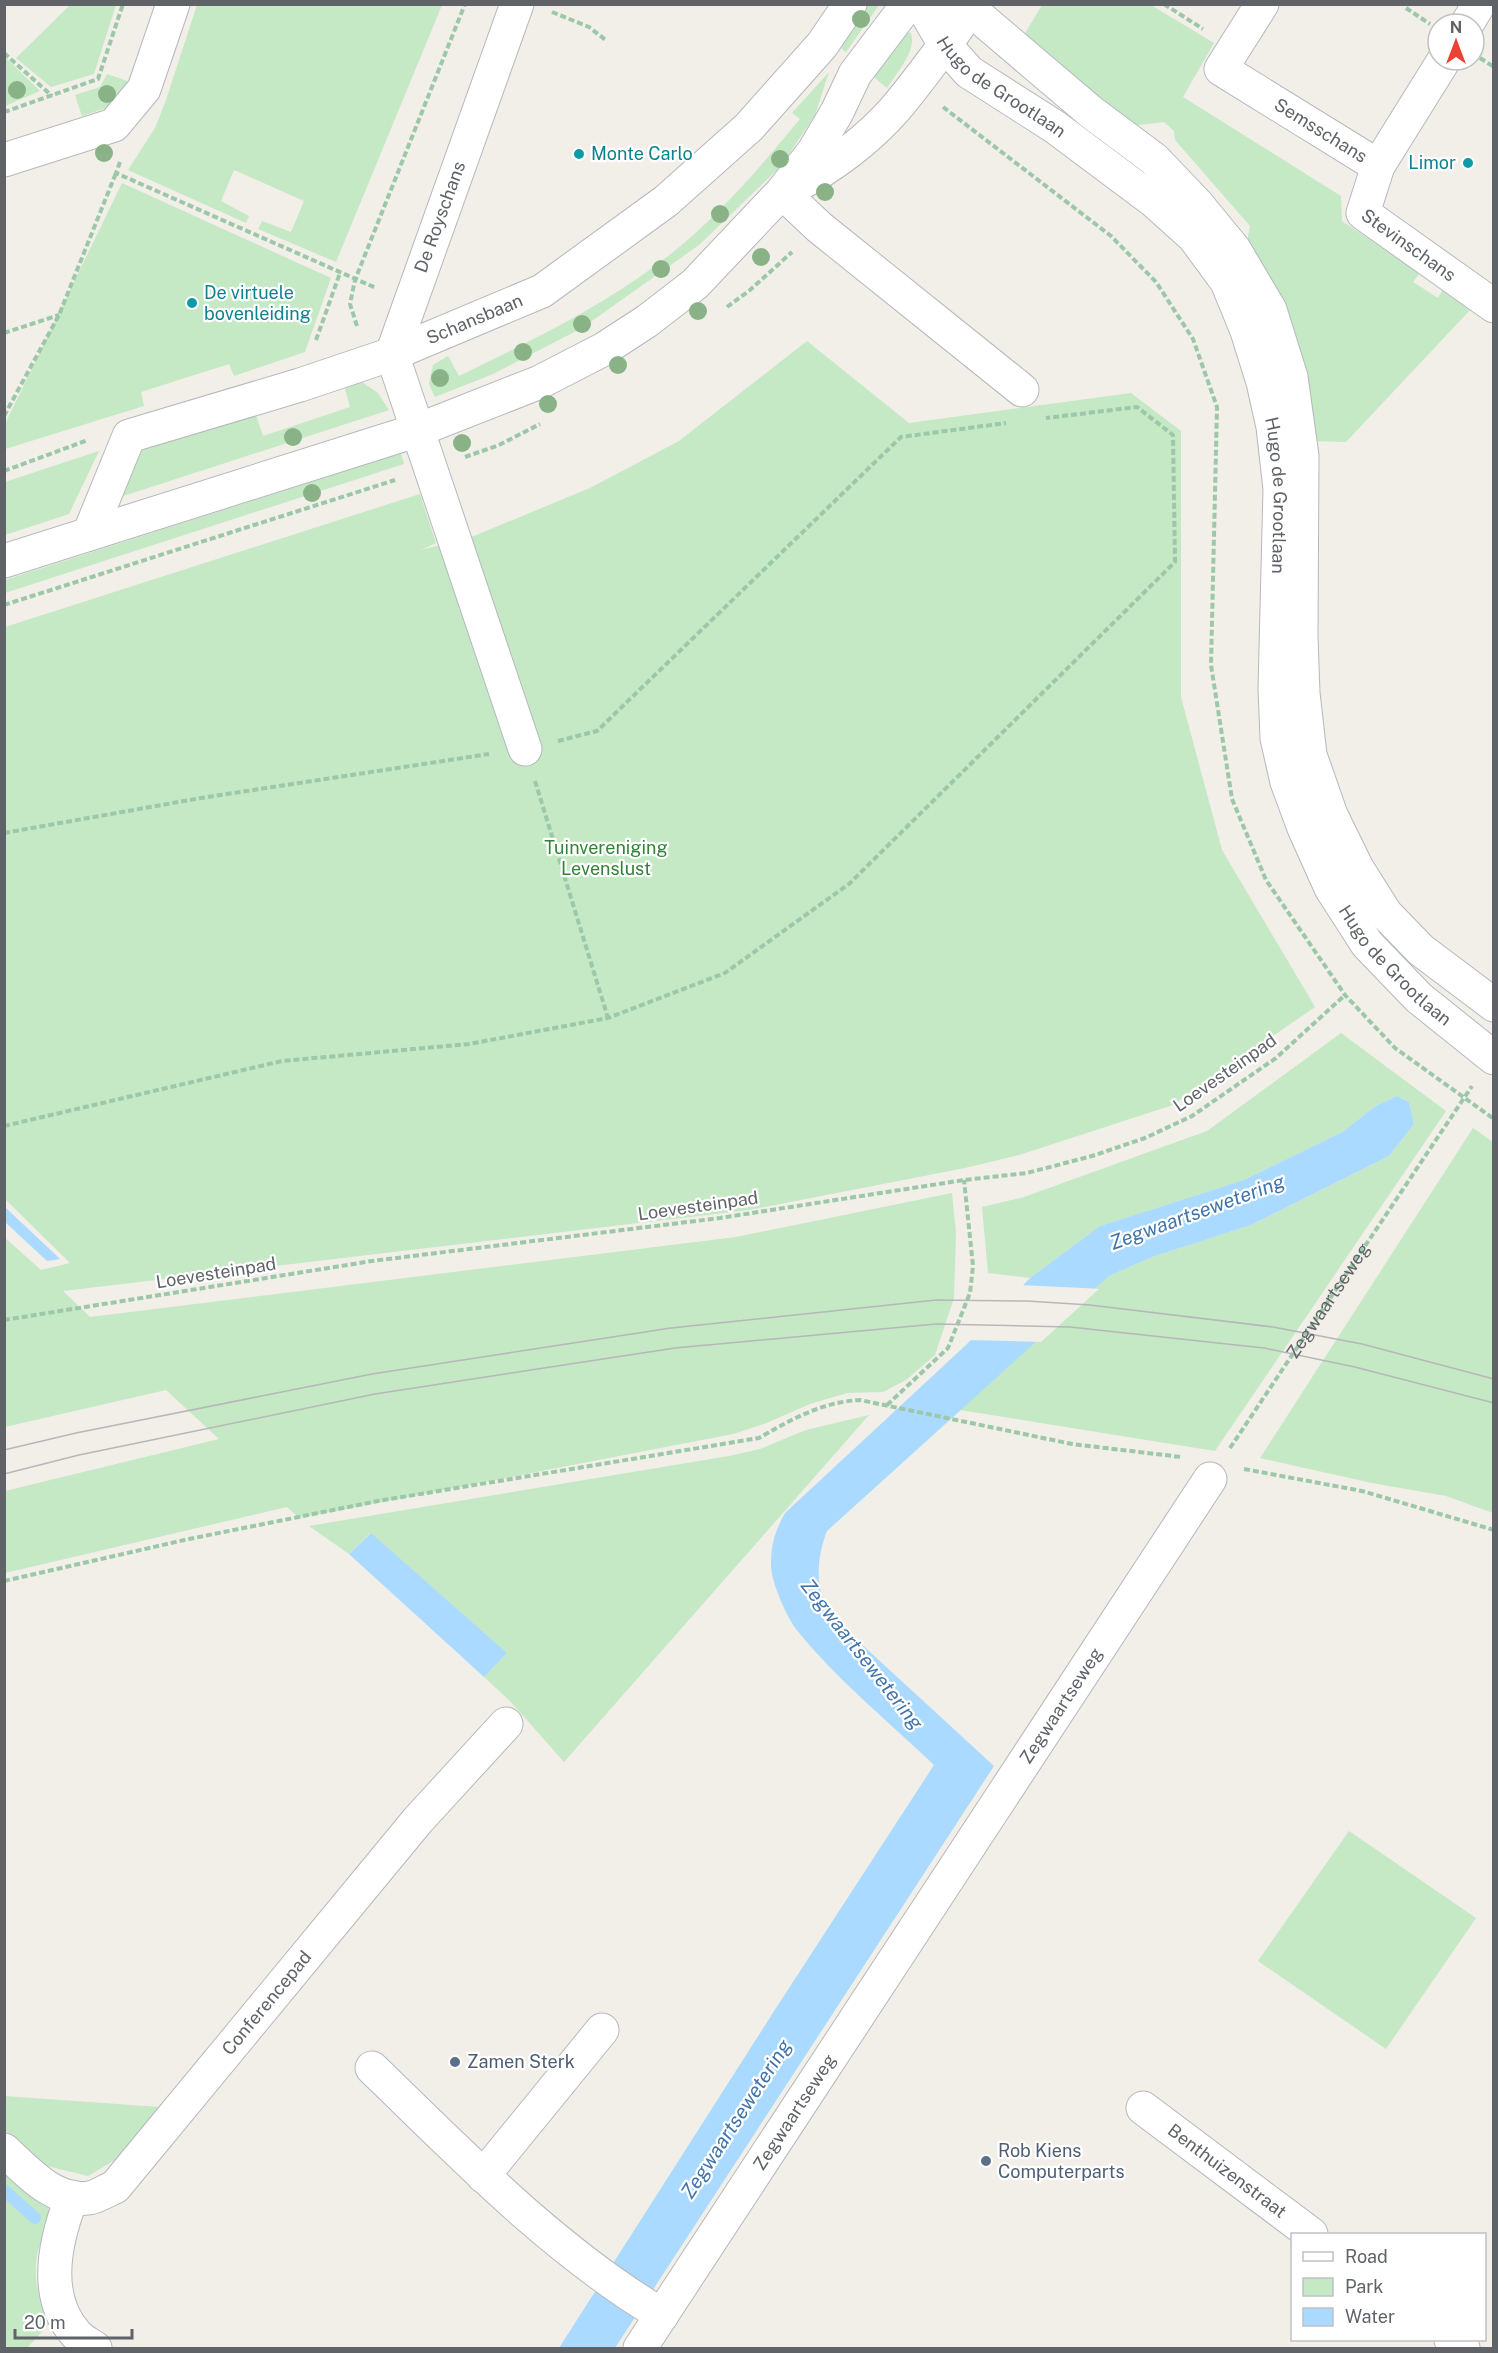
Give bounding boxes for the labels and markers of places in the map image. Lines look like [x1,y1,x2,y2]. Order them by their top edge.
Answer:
place label: Monte Carlo [591,143,693,164]
marker: Monte Carlo [572,147,586,161]
place label: Limor [1408,152,1456,173]
marker: Limor [1461,156,1475,170]
place label: De virtuele bovenleiding [204,282,311,324]
marker: De virtuele bovenleiding [185,296,199,310]
place label: Zamen Sterk [467,2051,575,2072]
marker: Zamen Sterk [448,2055,462,2069]
place label: Rob Kiens Computerparts [998,2140,1125,2182]
marker: Rob Kiens Computerparts [979,2154,993,2168]

